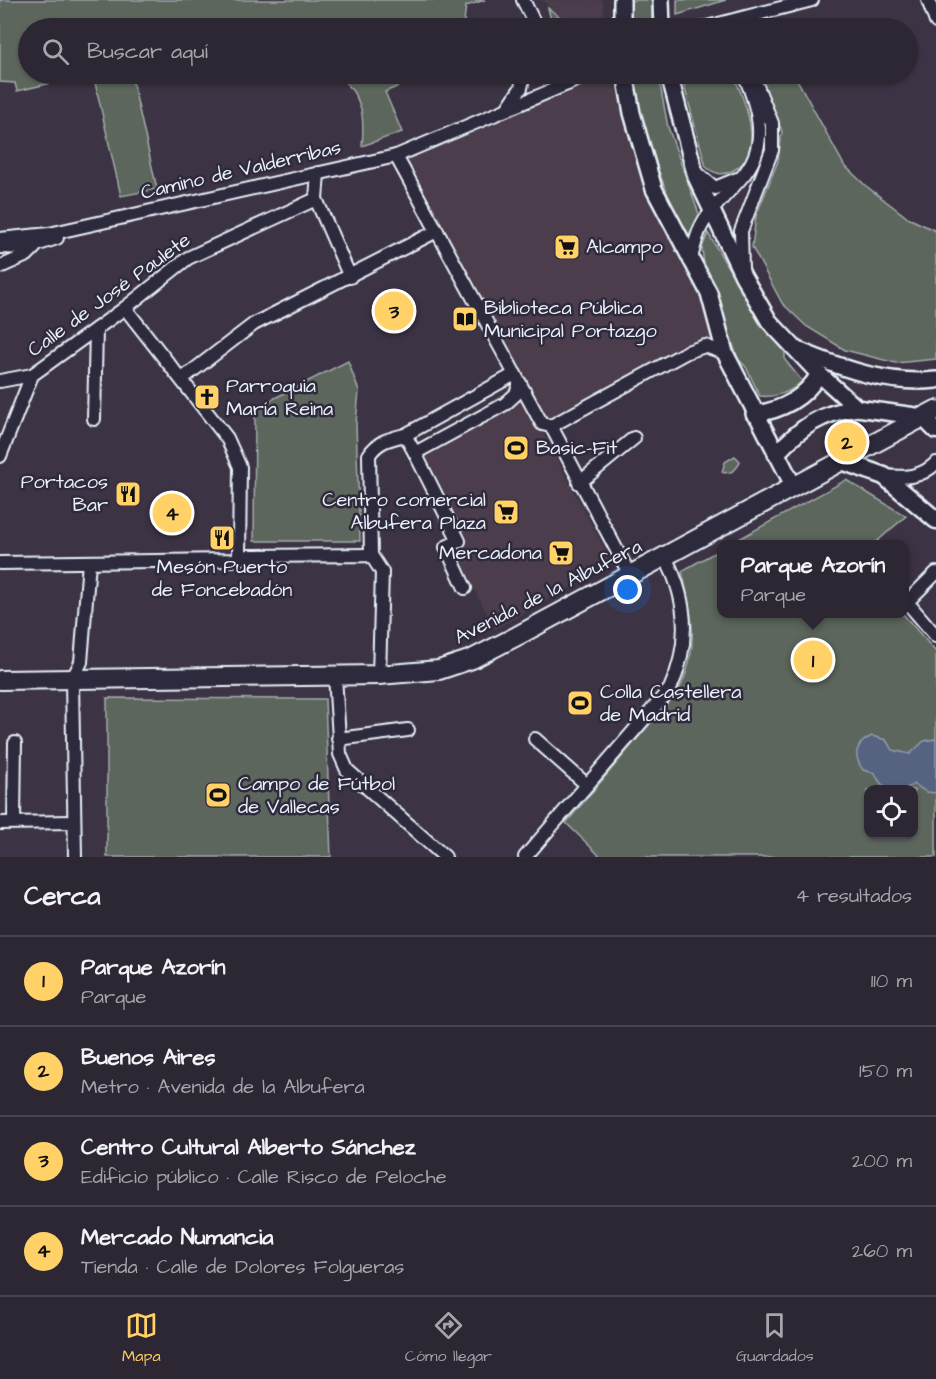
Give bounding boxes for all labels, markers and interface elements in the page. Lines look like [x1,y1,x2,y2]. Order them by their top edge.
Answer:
search box [18,18,918,84]
icon: search [39,35,72,68]
text: Buscar aquí [87,36,208,67]
street label: Camino de Valderribas [138,133,344,207]
street label: Calle de José Paulete [22,226,196,364]
supermarket icon: Alcampo [552,232,582,262]
place label: Alcampo [586,233,663,261]
pin: 3 [374,288,414,334]
place label: Biblioteca Pública Municipal Portazgo [484,294,657,346]
library icon: Biblioteca Pública Municipal Portazgo [450,304,480,334]
place label: Parroquia María Reina [226,372,333,423]
church icon: Parroquia María Reina [192,382,222,412]
pin: 2 [828,420,866,464]
sports icon: Basic-Fit [501,433,531,463]
place label: Basic-Fit [536,434,617,462]
place label: Portacos Bar [21,468,108,519]
restaurant icon: Portacos Bar [113,479,143,509]
place label: Centro comercial Albufera Plaza [322,486,486,537]
pin: 4 [152,490,192,536]
supermarket icon: Centro comercial Albufera Plaza [491,497,521,527]
restaurant icon: Mesón Puerto de Foncebadón [207,523,237,553]
street label: Avenida de la Albufera [449,533,647,651]
supermarket icon: Mercadona [546,538,576,568]
place label: Mercadona [439,539,542,567]
popup [717,540,909,618]
text: Parque Azorín [741,550,885,581]
place label: Mesón Puerto de Foncebadón [152,553,292,604]
your location [613,575,642,604]
text: Parque [741,581,806,609]
pin: 1 [794,638,832,682]
place label: Colla Castellera de Madrid [600,678,741,729]
sports icon: Colla Castellera de Madrid [565,688,595,718]
place label: Campo de Fútbol de Vallecas [238,770,395,821]
sports icon: Campo de Fútbol de Vallecas [203,780,233,810]
map controls [864,785,918,839]
button: locate [864,785,918,839]
text: Cerca [24,878,101,914]
text: 4 resultados [795,882,912,910]
text: Parque Azorín [81,952,225,983]
text: 1 [42,967,45,995]
text: 110 m [871,967,912,995]
text: Parque [81,983,146,1011]
text: Buenos Aires [81,1042,215,1073]
text: 2 [38,1057,49,1085]
text: 150 m [859,1057,912,1085]
text: Metro · Avenida de la Albufera [81,1073,365,1101]
text: Centro Cultural Alberto Sánchez [81,1132,416,1163]
text: 3 [38,1147,49,1175]
text: 200 m [852,1147,912,1175]
text: Edificio público · Calle Risco de Peloche [81,1163,447,1191]
text: Mercado Numancia [81,1222,274,1253]
text: 4 [37,1237,50,1265]
text: 260 m [852,1237,912,1265]
text: Tienda · Calle de Dolores Folgueras [81,1253,404,1281]
tab: Mapa [122,1309,161,1367]
tab: Cómo llegar [405,1309,492,1367]
tab: Guardados [736,1309,814,1367]

